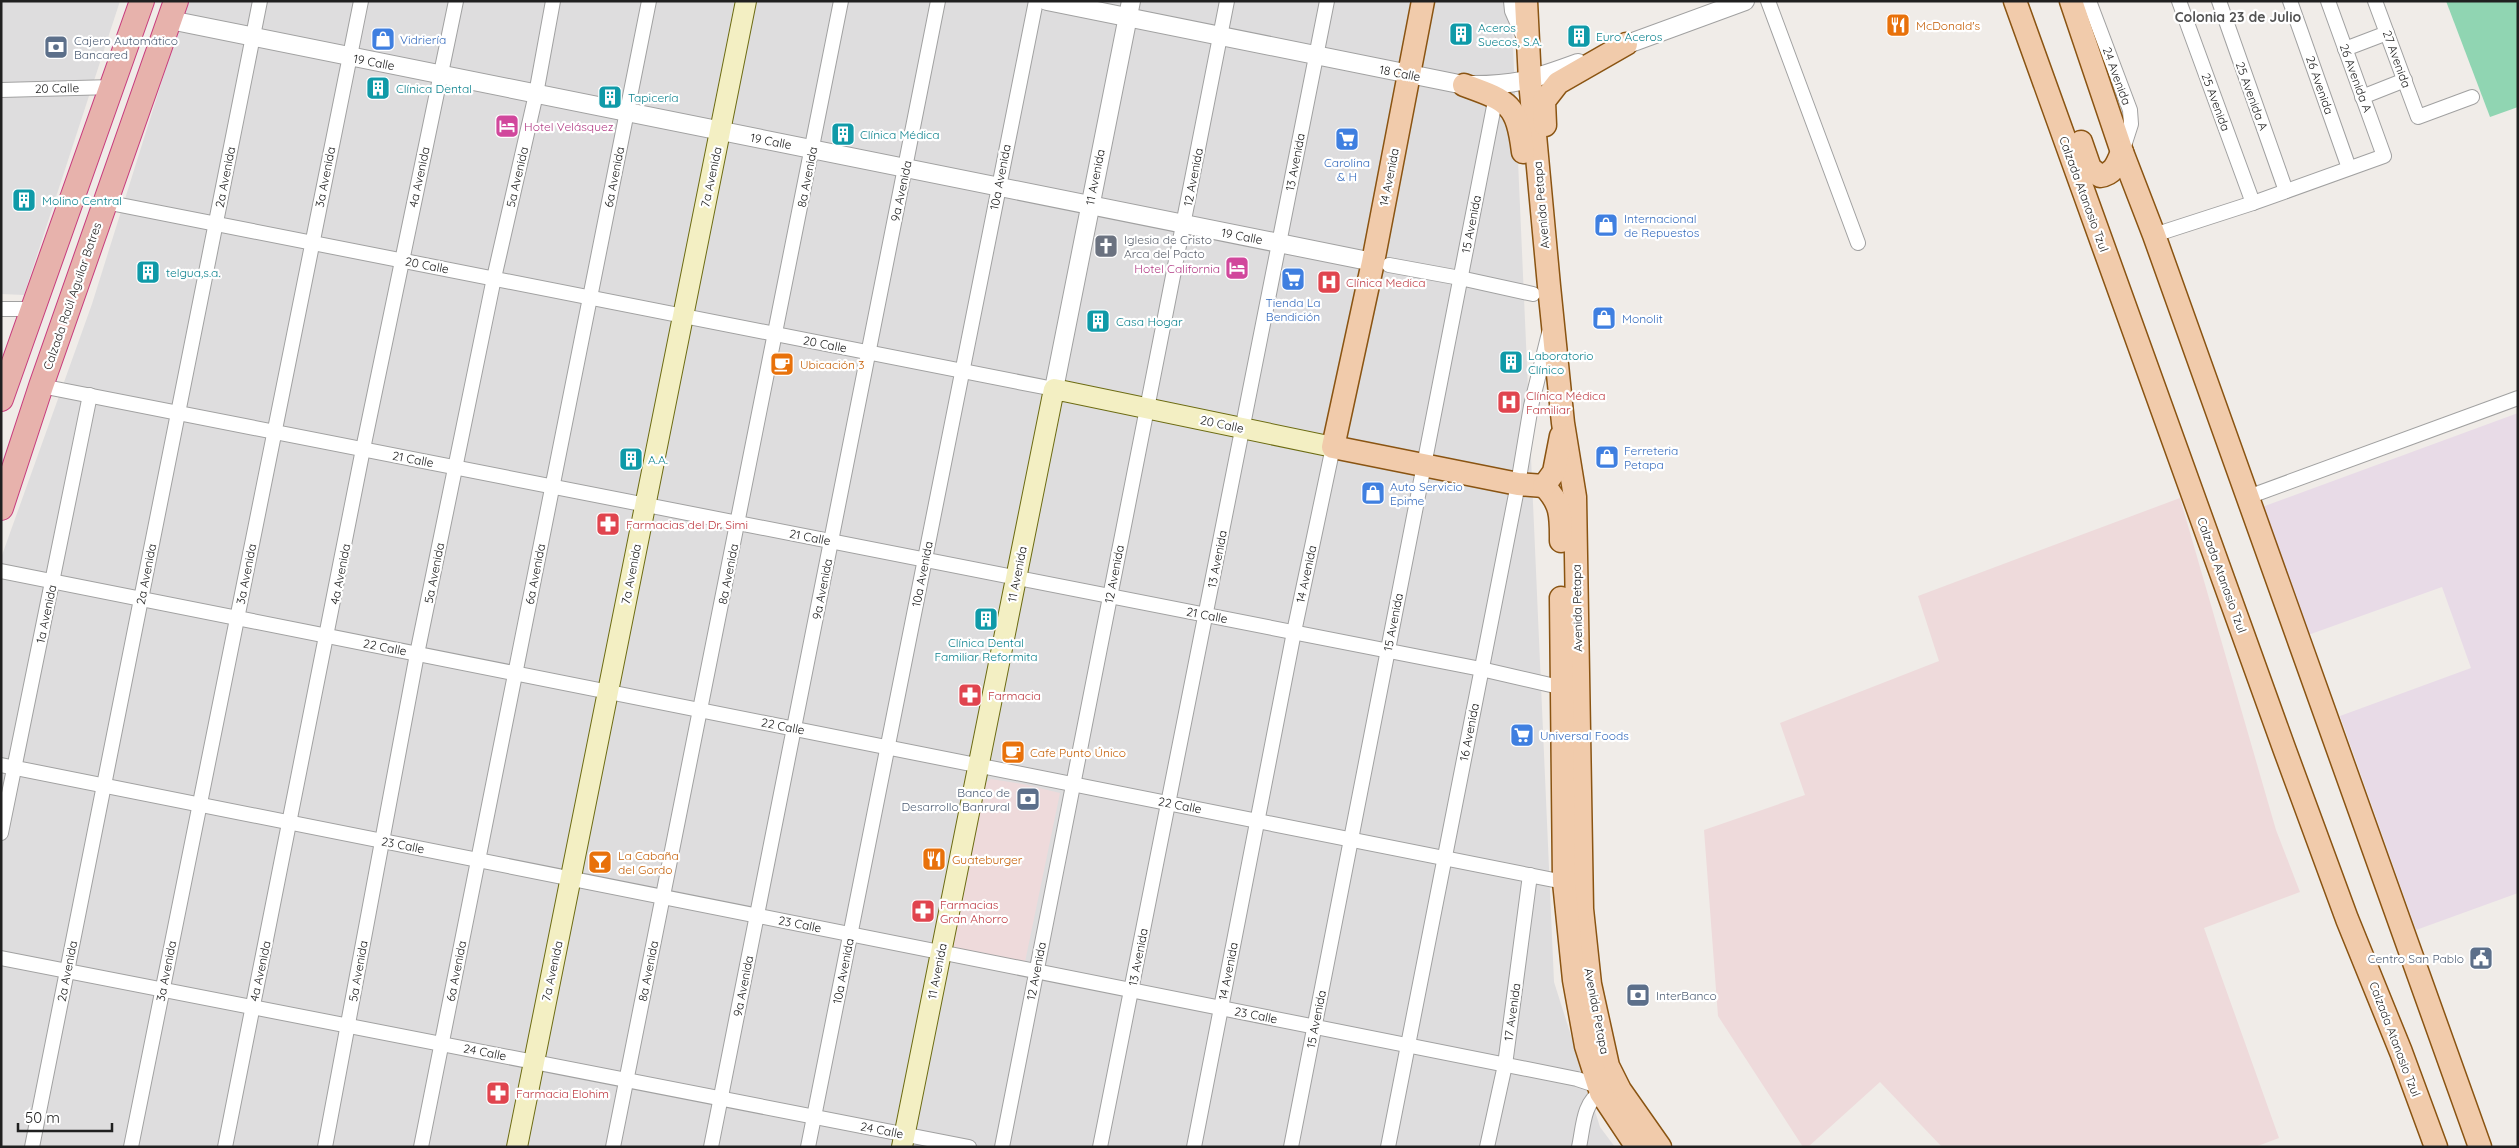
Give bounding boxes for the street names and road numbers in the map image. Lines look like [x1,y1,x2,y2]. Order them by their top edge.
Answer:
street label: 27 Avenida [2380,28,2414,90]
street label: 26 Avenida A [2337,42,2375,115]
street label: 24 Avenida [2100,45,2134,107]
street label: 19 Calle [352,51,396,73]
street label: 26 Avenida [2303,54,2337,116]
street label: 25 Avenida A [2233,60,2271,133]
street label: 18 Calle [1378,62,1422,84]
street label: 25 Avenida [2199,71,2233,133]
street label: 20 Calle [35,80,80,96]
street label: 19 Calle [749,130,793,152]
street label: 13 Avenida [1282,132,1308,192]
street label: Calzada Atanasio Tzul [2056,134,2112,254]
street label: 10a Avenida [986,143,1014,211]
street label: 2a Avenida [212,145,238,209]
street label: 3a Avenida [312,145,338,209]
street label: 4a Avenida [405,145,433,209]
street label: 5a Avenida [503,145,531,209]
street label: 6a Avenida [601,145,627,209]
street label: 7a Avenida [697,145,725,209]
street label: 8a Avenida [794,145,820,209]
street label: 12 Avenida [1180,147,1206,207]
street label: 14 Avenida [1376,147,1402,207]
street label: 11 Avenida [1082,148,1108,206]
street label: 9a Avenida [887,159,915,223]
street label: Avenida Petapa [1530,161,1552,249]
street label: 15 Avenida [1458,194,1484,254]
street label: Calzada Raúl Aguilar Batres [40,220,104,372]
street label: 19 Calle [1220,225,1264,247]
street label: 20 Calle [404,253,450,277]
street label: 20 Calle [802,332,848,356]
street label: 20 Calle [1199,412,1245,436]
street label: 21 Calle [391,448,435,470]
street label: Calzada Atanasio Tzul [2194,515,2250,635]
street label: 21 Calle [788,526,832,548]
street label: 13 Avenida [1204,529,1230,589]
street label: 10a Avenida [908,540,936,608]
street label: 5a Avenida [421,541,447,605]
street label: 2a Avenida [133,542,159,606]
street label: 3a Avenida [233,542,259,606]
street label: 4a Avenida [327,542,353,606]
street label: 6a Avenida [522,542,548,606]
street label: 8a Avenida [715,542,741,606]
street label: 7a Avenida [618,543,644,605]
street label: 12 Avenida [1101,544,1127,604]
street label: 14 Avenida [1293,544,1319,604]
street label: 11 Avenida [1004,545,1030,603]
street label: 9a Avenida [809,557,835,621]
street label: Avenida Petapa [1569,564,1585,652]
street label: 1a Avenida [32,583,60,645]
street label: 15 Avenida [1380,592,1406,652]
street label: 21 Calle [1185,604,1229,626]
street label: 22 Calle [362,635,408,659]
street label: 16 Avenida [1456,702,1482,762]
street label: 22 Calle [760,714,806,738]
street label: 22 Calle [1157,793,1203,817]
street label: 23 Calle [380,833,426,857]
street label: 23 Calle [777,912,823,936]
street label: 13 Avenida [1125,927,1151,987]
street label: 10a Avenida [829,937,857,1005]
street label: 2a Avenida [54,939,80,1003]
street label: 3a Avenida [153,939,179,1003]
street label: 4a Avenida [246,939,274,1003]
street label: 5a Avenida [345,939,371,1003]
street label: 6a Avenida [443,939,469,1003]
street label: 7a Avenida [538,939,566,1003]
street label: 8a Avenida [635,939,661,1003]
street label: 12 Avenida [1023,941,1049,1001]
street label: 14 Avenida [1215,941,1241,1001]
street label: 11 Avenida [924,942,950,1000]
street label: 9a Avenida [730,954,756,1018]
street label: Avenida Petapa [1581,967,1613,1055]
street label: Calzada Atanasio Tzul [2366,979,2424,1099]
street label: 17 Avenida [1501,982,1523,1042]
street label: 15 Avenida [1303,989,1329,1049]
street label: 23 Calle [1233,1003,1279,1027]
street label: 24 Calle [462,1041,508,1064]
street label: 24 Calle [859,1119,905,1142]

